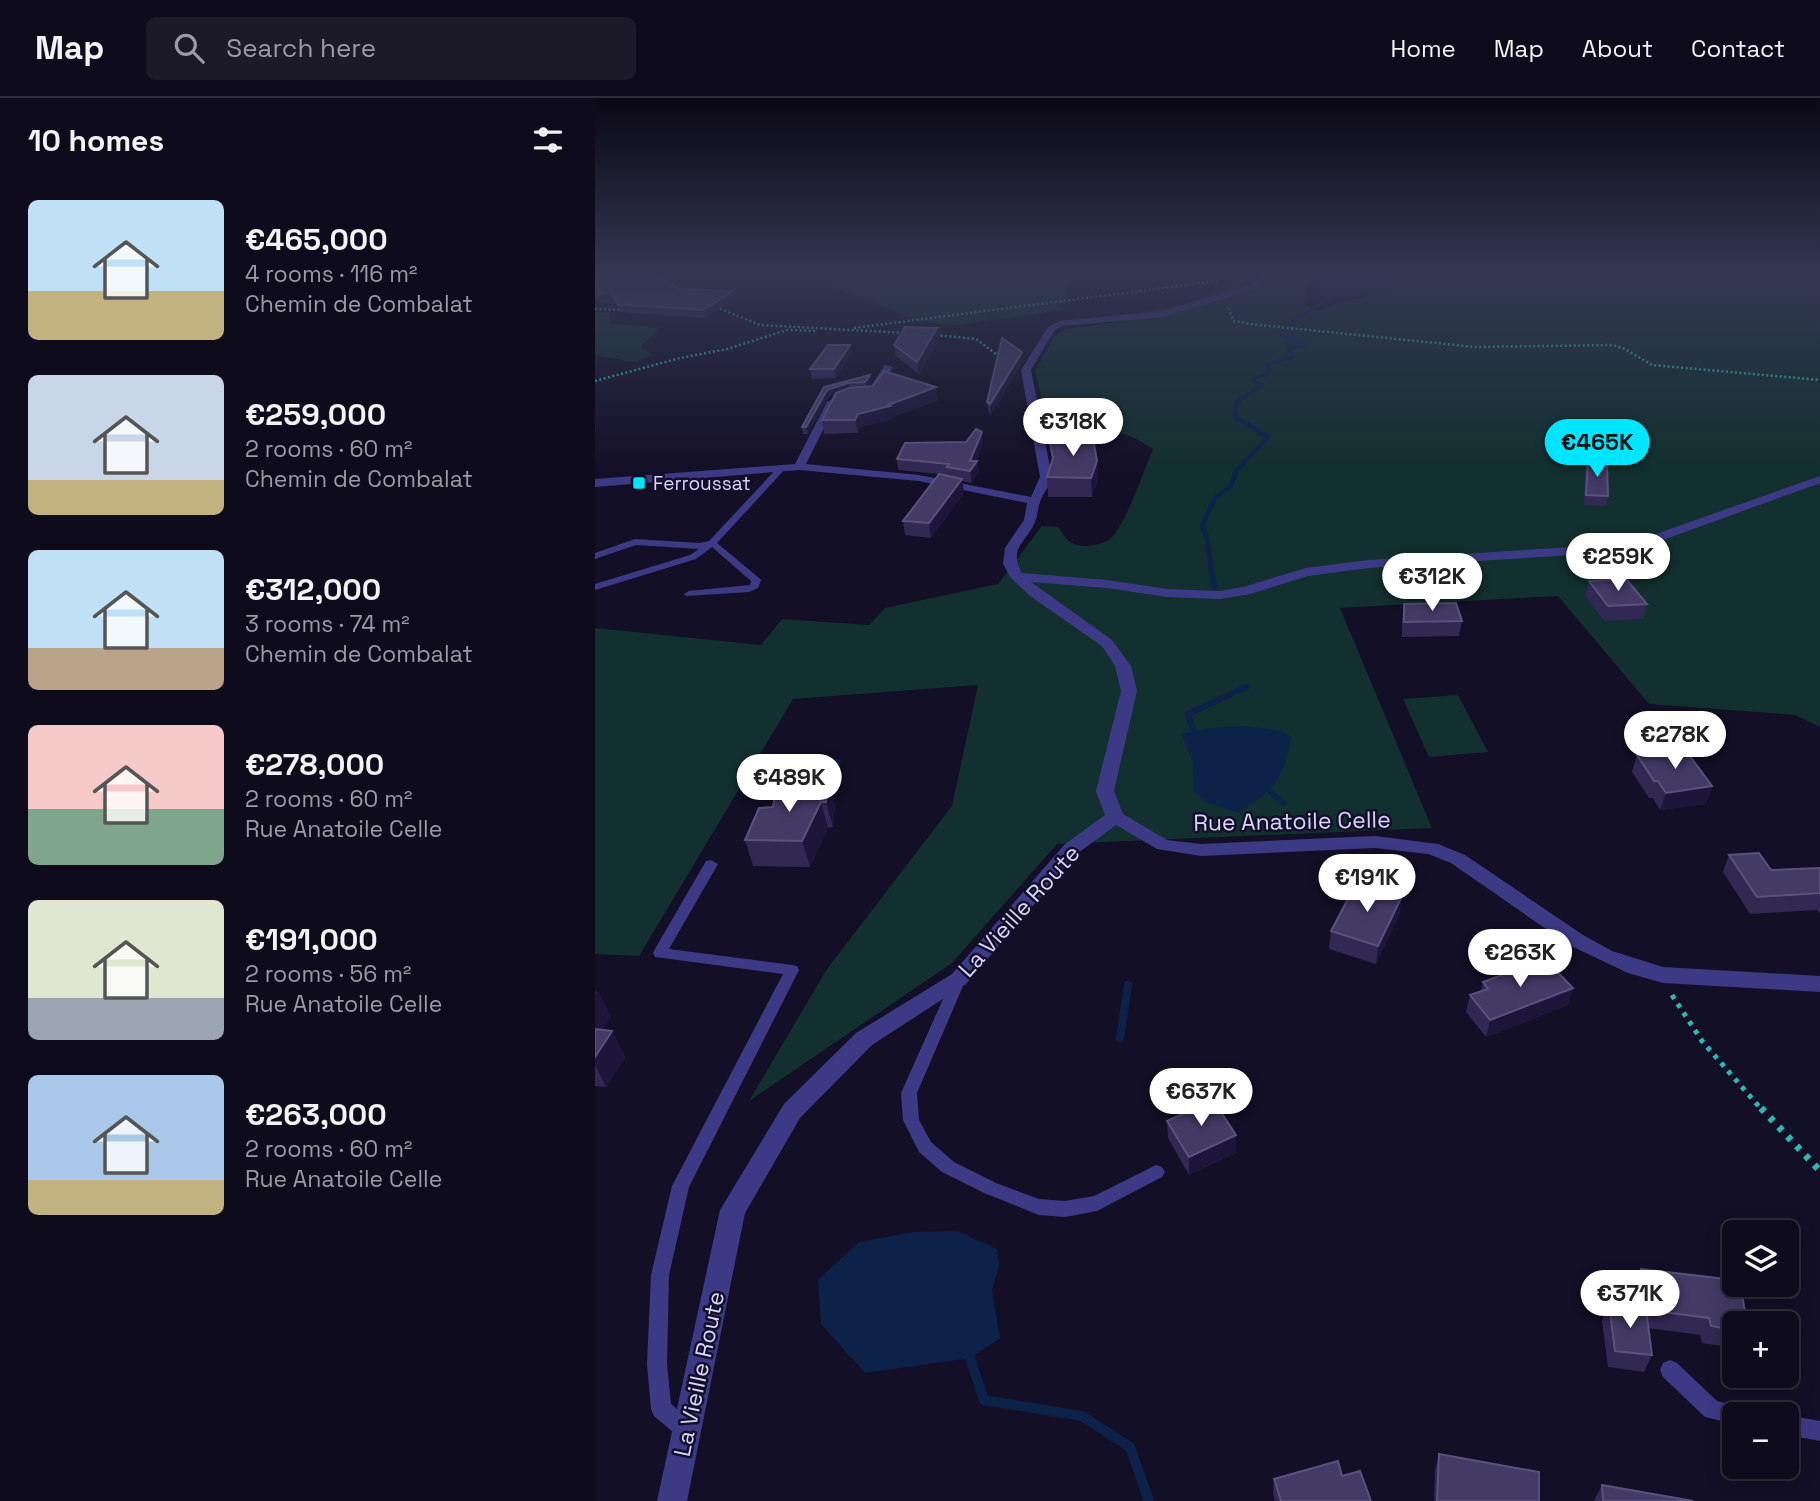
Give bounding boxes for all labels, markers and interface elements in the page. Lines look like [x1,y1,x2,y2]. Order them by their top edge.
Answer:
search box [146,17,636,80]
text: Map [35,27,104,69]
icon: search [170,29,208,67]
text: Search here [226,31,376,65]
text: Home [1390,33,1456,64]
text: Map [1494,33,1544,64]
text: About [1582,33,1653,64]
text: Contact [1691,33,1785,64]
text: 10 homes [28,121,164,160]
icon: filters [529,121,567,159]
text: €465,000 [245,220,388,259]
icon: home [84,228,168,312]
text: 4 rooms · 116 m² [245,259,417,289]
text: Chemin de Combalat [245,289,473,319]
text: €259,000 [245,395,386,434]
pin: €318K [1024,398,1122,458]
icon: home [84,403,168,487]
text: €318K [1039,406,1107,436]
pin: €465K [1548,420,1646,479]
text: €465K [1561,427,1633,457]
text: 2 rooms · 60 m² [245,434,412,464]
text: Chemin de Combalat [245,464,473,494]
place label: Ferroussat [653,471,751,496]
marker: Ferroussat [631,475,647,491]
pin: €259K [1569,533,1667,593]
text: €259K [1582,541,1654,571]
pin: €312K [1383,554,1481,613]
text: €312K [1398,561,1466,591]
text: €312,000 [245,570,381,609]
icon: home [84,578,168,662]
text: 3 rooms · 74 m² [245,609,410,639]
text: Chemin de Combalat [245,639,473,669]
pin: €278K [1626,712,1724,771]
text: €278K [1640,719,1710,749]
text: €278,000 [245,745,384,784]
icon: home [84,753,168,837]
pin: €489K [740,754,838,814]
text: €489K [753,762,825,792]
text: 2 rooms · 60 m² [245,784,412,814]
street label: Rue Anatoile Celle [1193,804,1391,838]
text: Rue Anatoile Celle [245,814,442,844]
street label: La Vieille Route [952,839,1086,983]
pin: €191K [1318,854,1416,914]
text: €191K [1335,862,1400,892]
text: €191,000 [245,920,378,959]
icon: home [84,928,168,1012]
pin: €263K [1471,930,1569,989]
text: €263K [1484,937,1556,967]
text: 2 rooms · 56 m² [245,959,411,989]
text: Rue Anatoile Celle [245,989,442,1019]
pin: €637K [1152,1068,1250,1128]
text: €637K [1166,1076,1236,1106]
text: €263,000 [245,1095,387,1134]
icon: home [84,1103,168,1187]
text: 2 rooms · 60 m² [245,1134,412,1164]
text: Rue Anatoile Celle [245,1164,442,1194]
map controls [1722,1220,1799,1479]
button: layers [1722,1220,1799,1297]
pin: €371K [1581,1270,1679,1330]
text: €371K [1597,1278,1663,1308]
street label: La Vieille Route [667,1289,731,1459]
button: + [1722,1311,1799,1388]
button: − [1722,1402,1799,1479]

